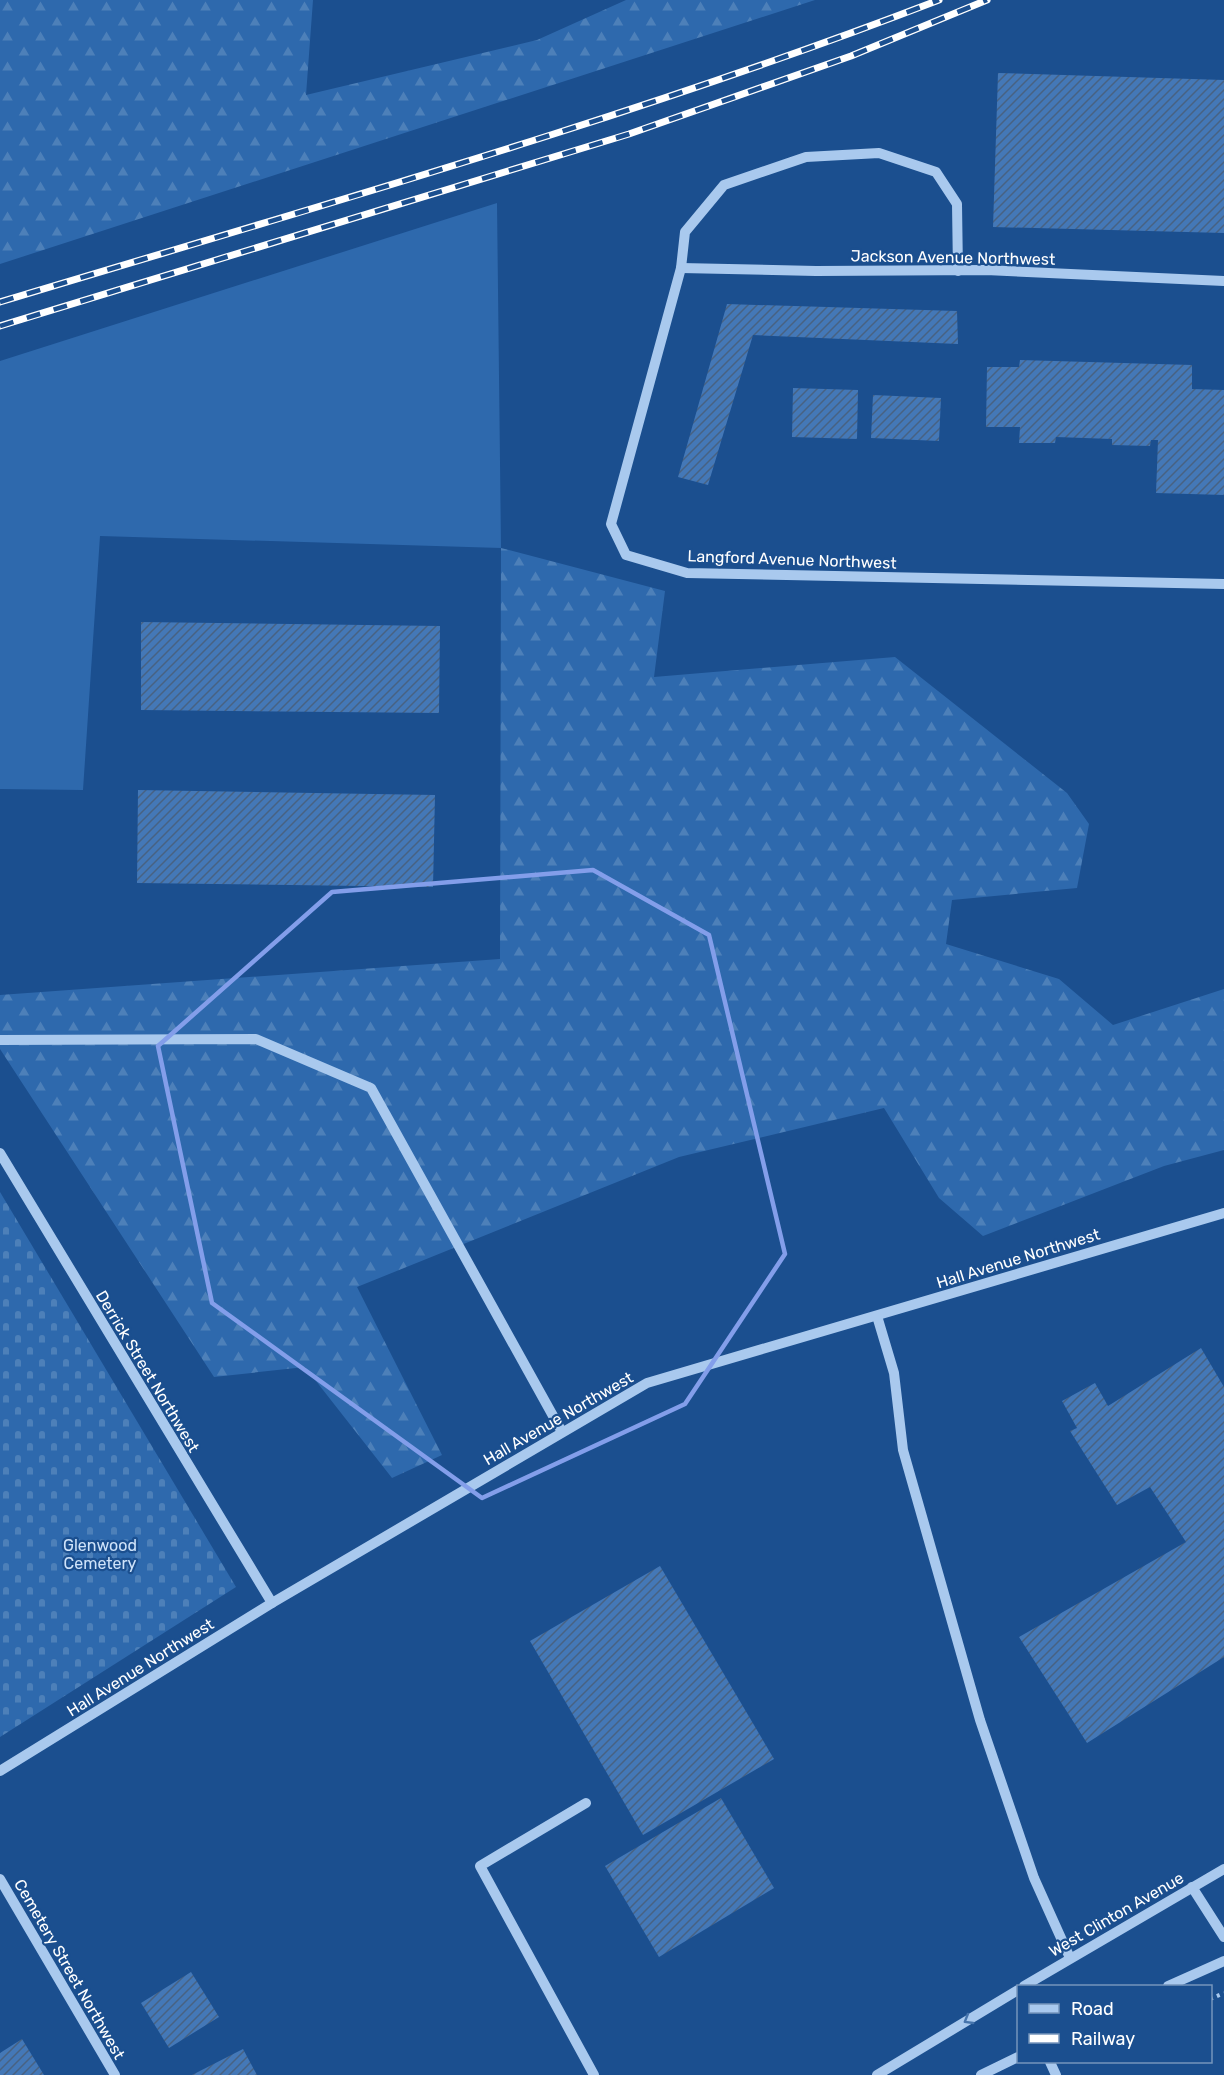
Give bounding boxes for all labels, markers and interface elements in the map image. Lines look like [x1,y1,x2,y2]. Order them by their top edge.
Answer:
street label: Jackson Avenue Northwest [851,246,1055,269]
street label: Langford Avenue Northwest [687,546,897,573]
street label: Hall Avenue Northwest [934,1225,1102,1292]
street label: Derrick Street Northwest [92,1287,203,1456]
street label: Hall Avenue Northwest [480,1368,637,1469]
park label: Glenwood Cemetery [63,1536,137,1573]
street label: Hall Avenue Northwest [63,1614,217,1720]
street label: West Clinton Avenue [1045,1868,1187,1961]
street label: Cemetery Street Northwest [10,1876,129,2063]
legend [1017,1985,1212,2063]
text: Road [1071,1998,1114,2020]
one-way arrow [964,2012,974,2024]
text: Railway [1071,2028,1135,2050]

